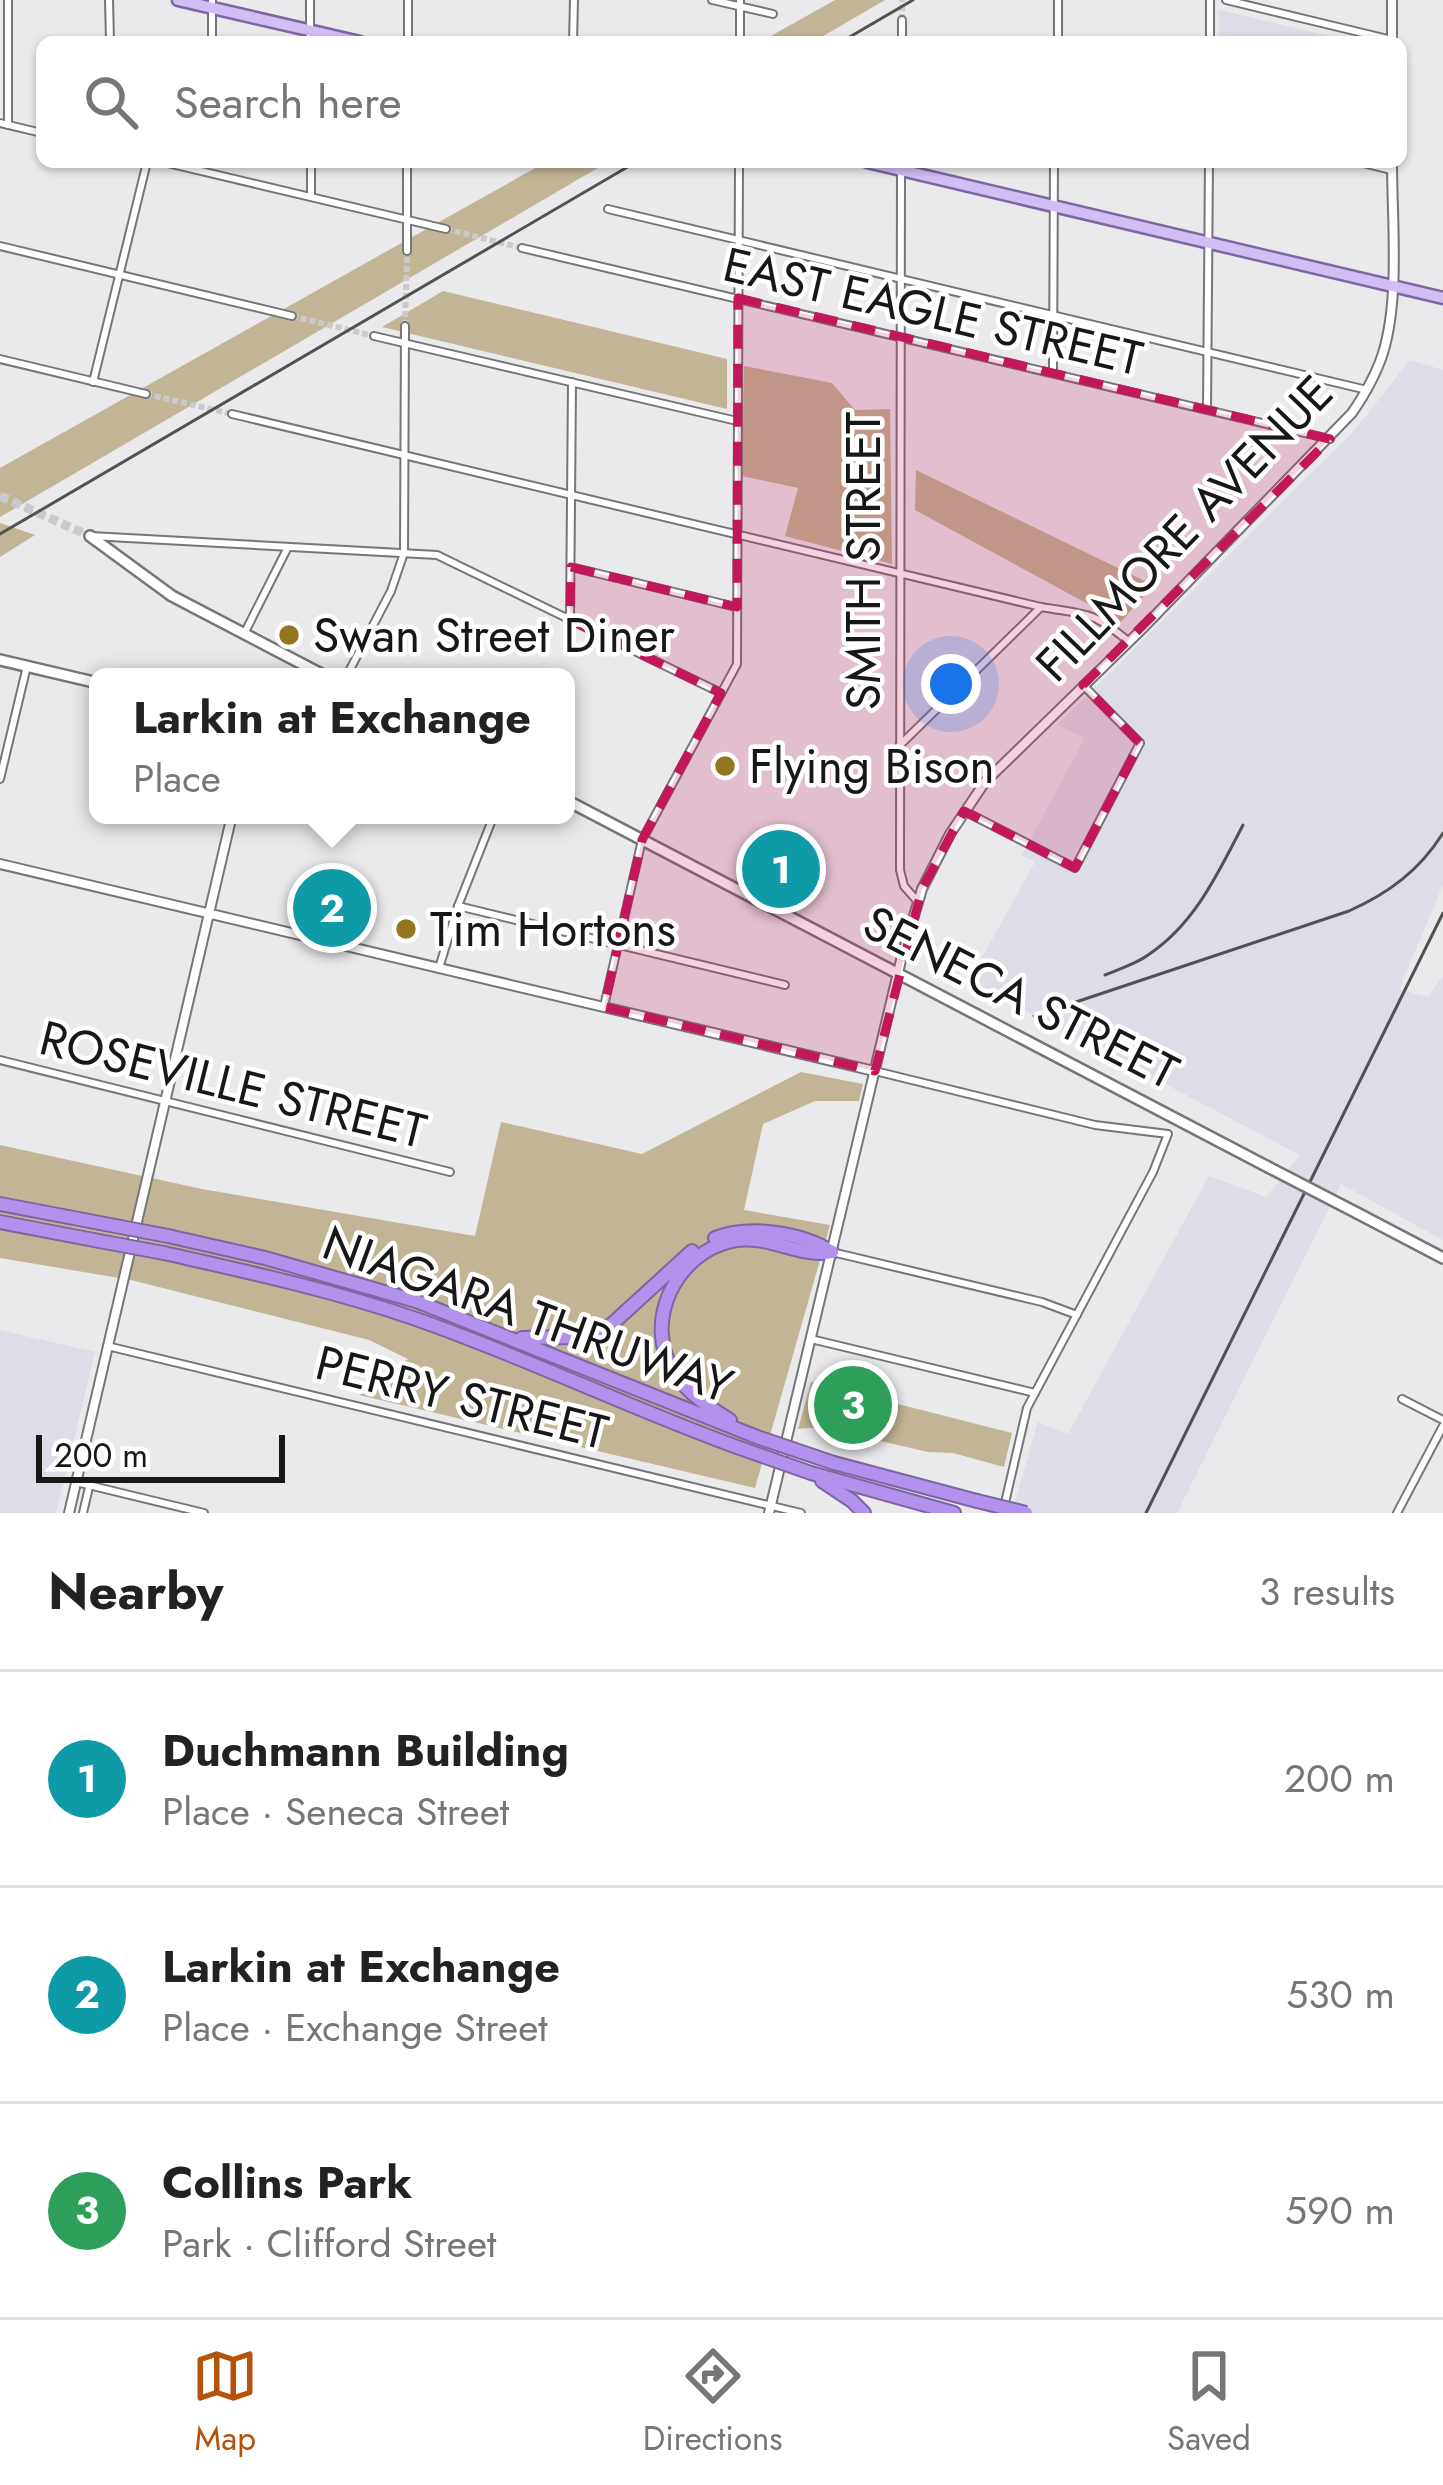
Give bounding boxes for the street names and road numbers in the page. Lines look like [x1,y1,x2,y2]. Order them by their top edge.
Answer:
street label: EAST EAGLE STREET [717,230,1149,393]
street label: FILLMORE AVENUE [1020,360,1349,697]
street label: SMITH STREET [829,412,898,710]
street label: SENECA STREET [851,888,1190,1107]
street label: ROSEVILLE STREET [33,1003,433,1166]
street label: NIAGARA THRUWAY [313,1208,742,1421]
street label: PERRY STREET [309,1328,615,1467]

